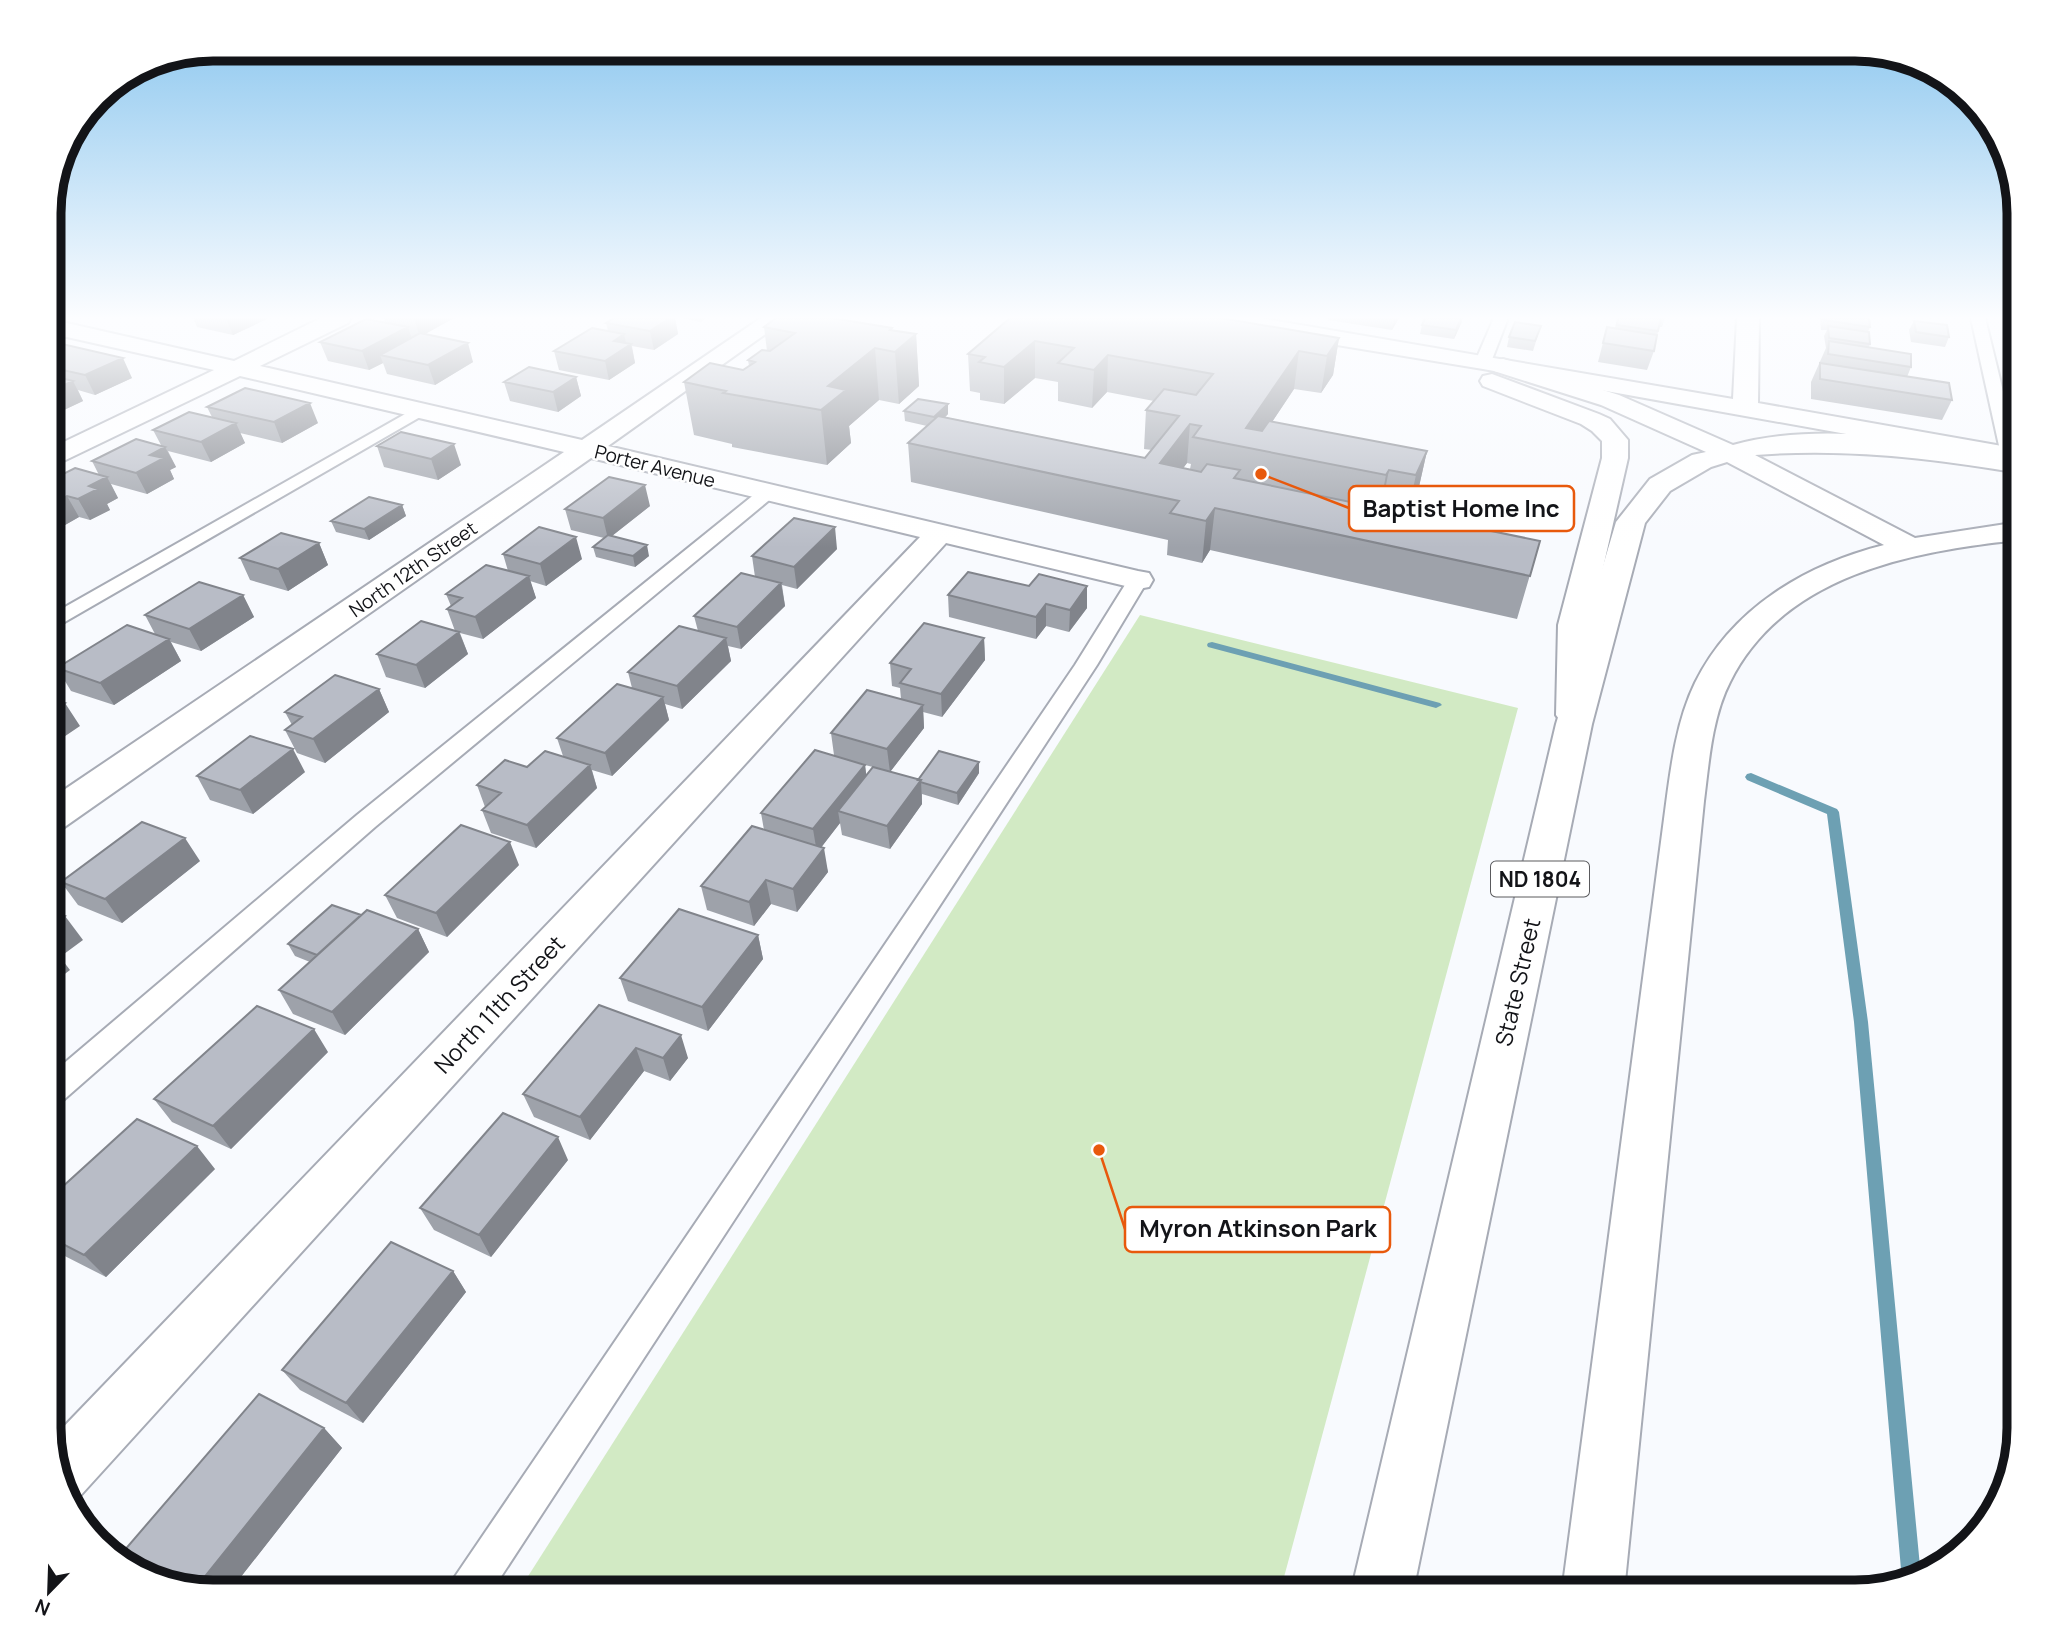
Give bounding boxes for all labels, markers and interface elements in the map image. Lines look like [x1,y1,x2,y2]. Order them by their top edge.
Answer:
street label: Porter Avenue [592,438,718,494]
callout: Baptist Home Inc [1349,486,1574,531]
text: Baptist Home Inc [1362,491,1560,524]
street label: North 12th Street [344,515,482,623]
road number: ND 1804 [1491,862,1589,896]
street label: State Street [1487,915,1547,1049]
street label: North 11th Street [427,928,571,1080]
callout: Myron Atkinson Park [1125,1207,1390,1252]
text: Myron Atkinson Park [1139,1211,1378,1244]
north arrow [14,1557,84,1627]
text: N [31,1593,54,1622]

